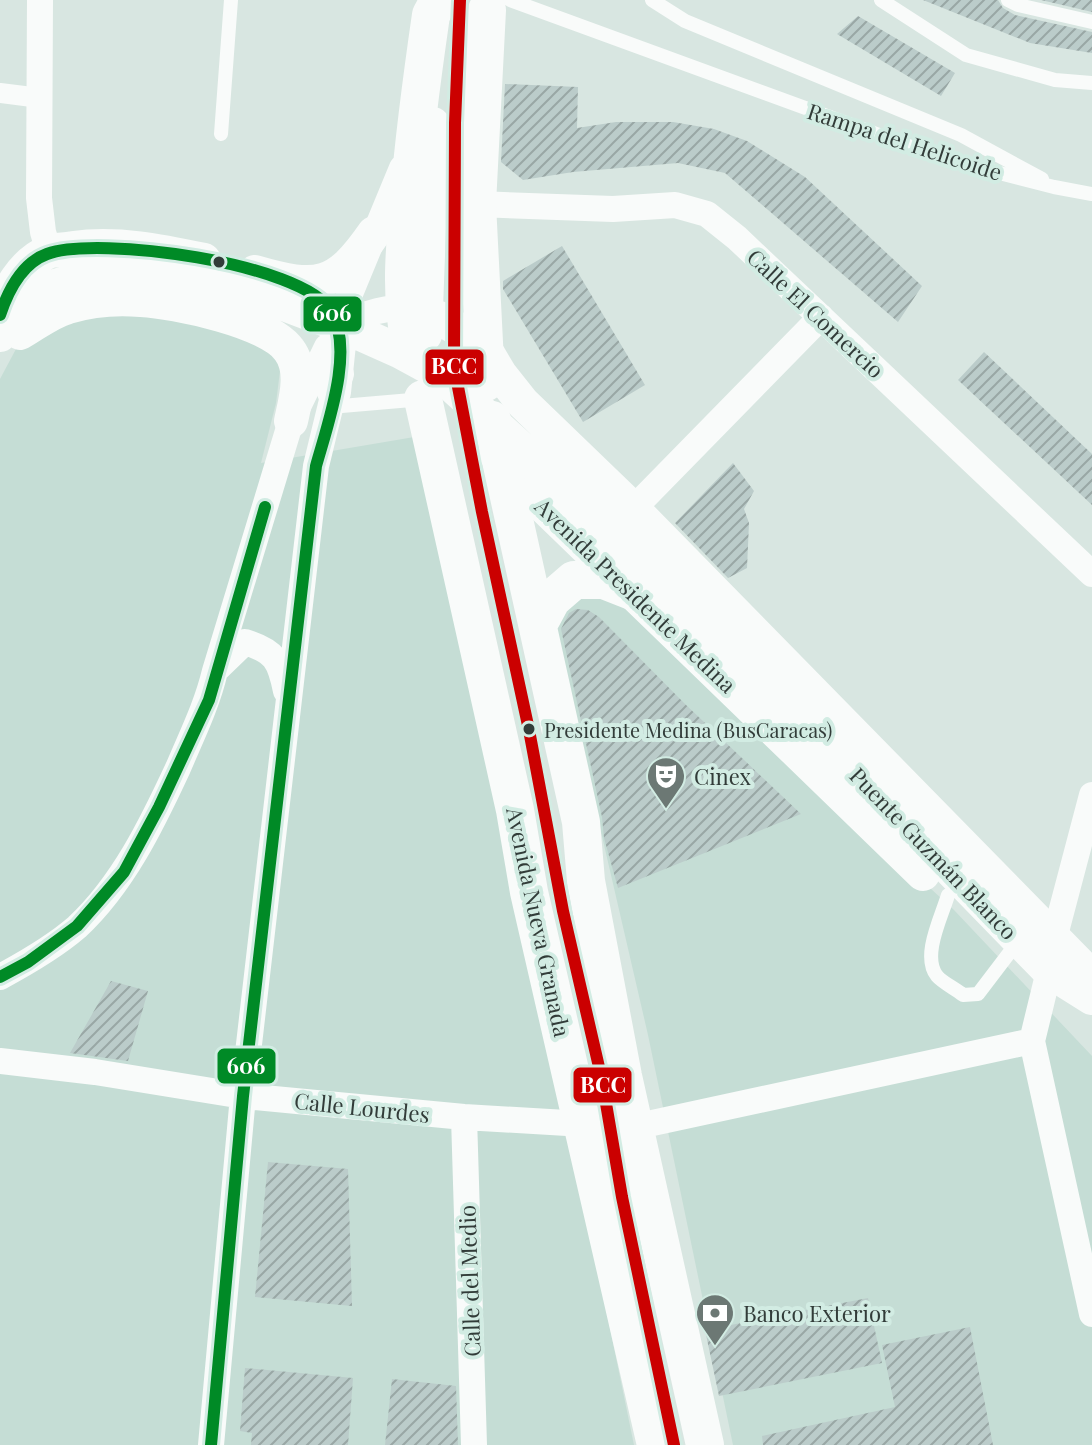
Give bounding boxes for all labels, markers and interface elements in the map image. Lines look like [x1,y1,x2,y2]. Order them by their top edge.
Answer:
street label: Rampa del Helicoide [804,95,1006,187]
street label: Calle El Comercio [741,242,891,384]
unlabelled marker [211,254,227,270]
line badge: 606 [302,295,363,333]
text: 606 [313,297,351,327]
line badge: BCC [424,348,485,386]
text: BCC [431,350,477,380]
street label: Avenida Presidente Medina [528,490,743,699]
place label: Presidente Medina (BusCaracas) [544,716,832,743]
marker: Presidente Medina (BusCaracas) [521,721,537,737]
theatre icon: Cinex [645,755,687,810]
street label: Puente Guzmán Blanco [844,760,1024,946]
place label: Cinex [694,761,752,791]
street label: Avenida Nueva Granada [500,803,578,1040]
line badge: 606 [216,1047,277,1085]
text: 606 [227,1050,265,1080]
line badge: BCC [572,1066,633,1104]
text: BCC [580,1069,626,1099]
street label: Calle Lourdes [293,1085,431,1129]
street label: Calle del Medio [451,1205,487,1357]
bank icon: Banco Exterior [694,1292,736,1347]
place label: Banco Exterior [743,1298,891,1328]

